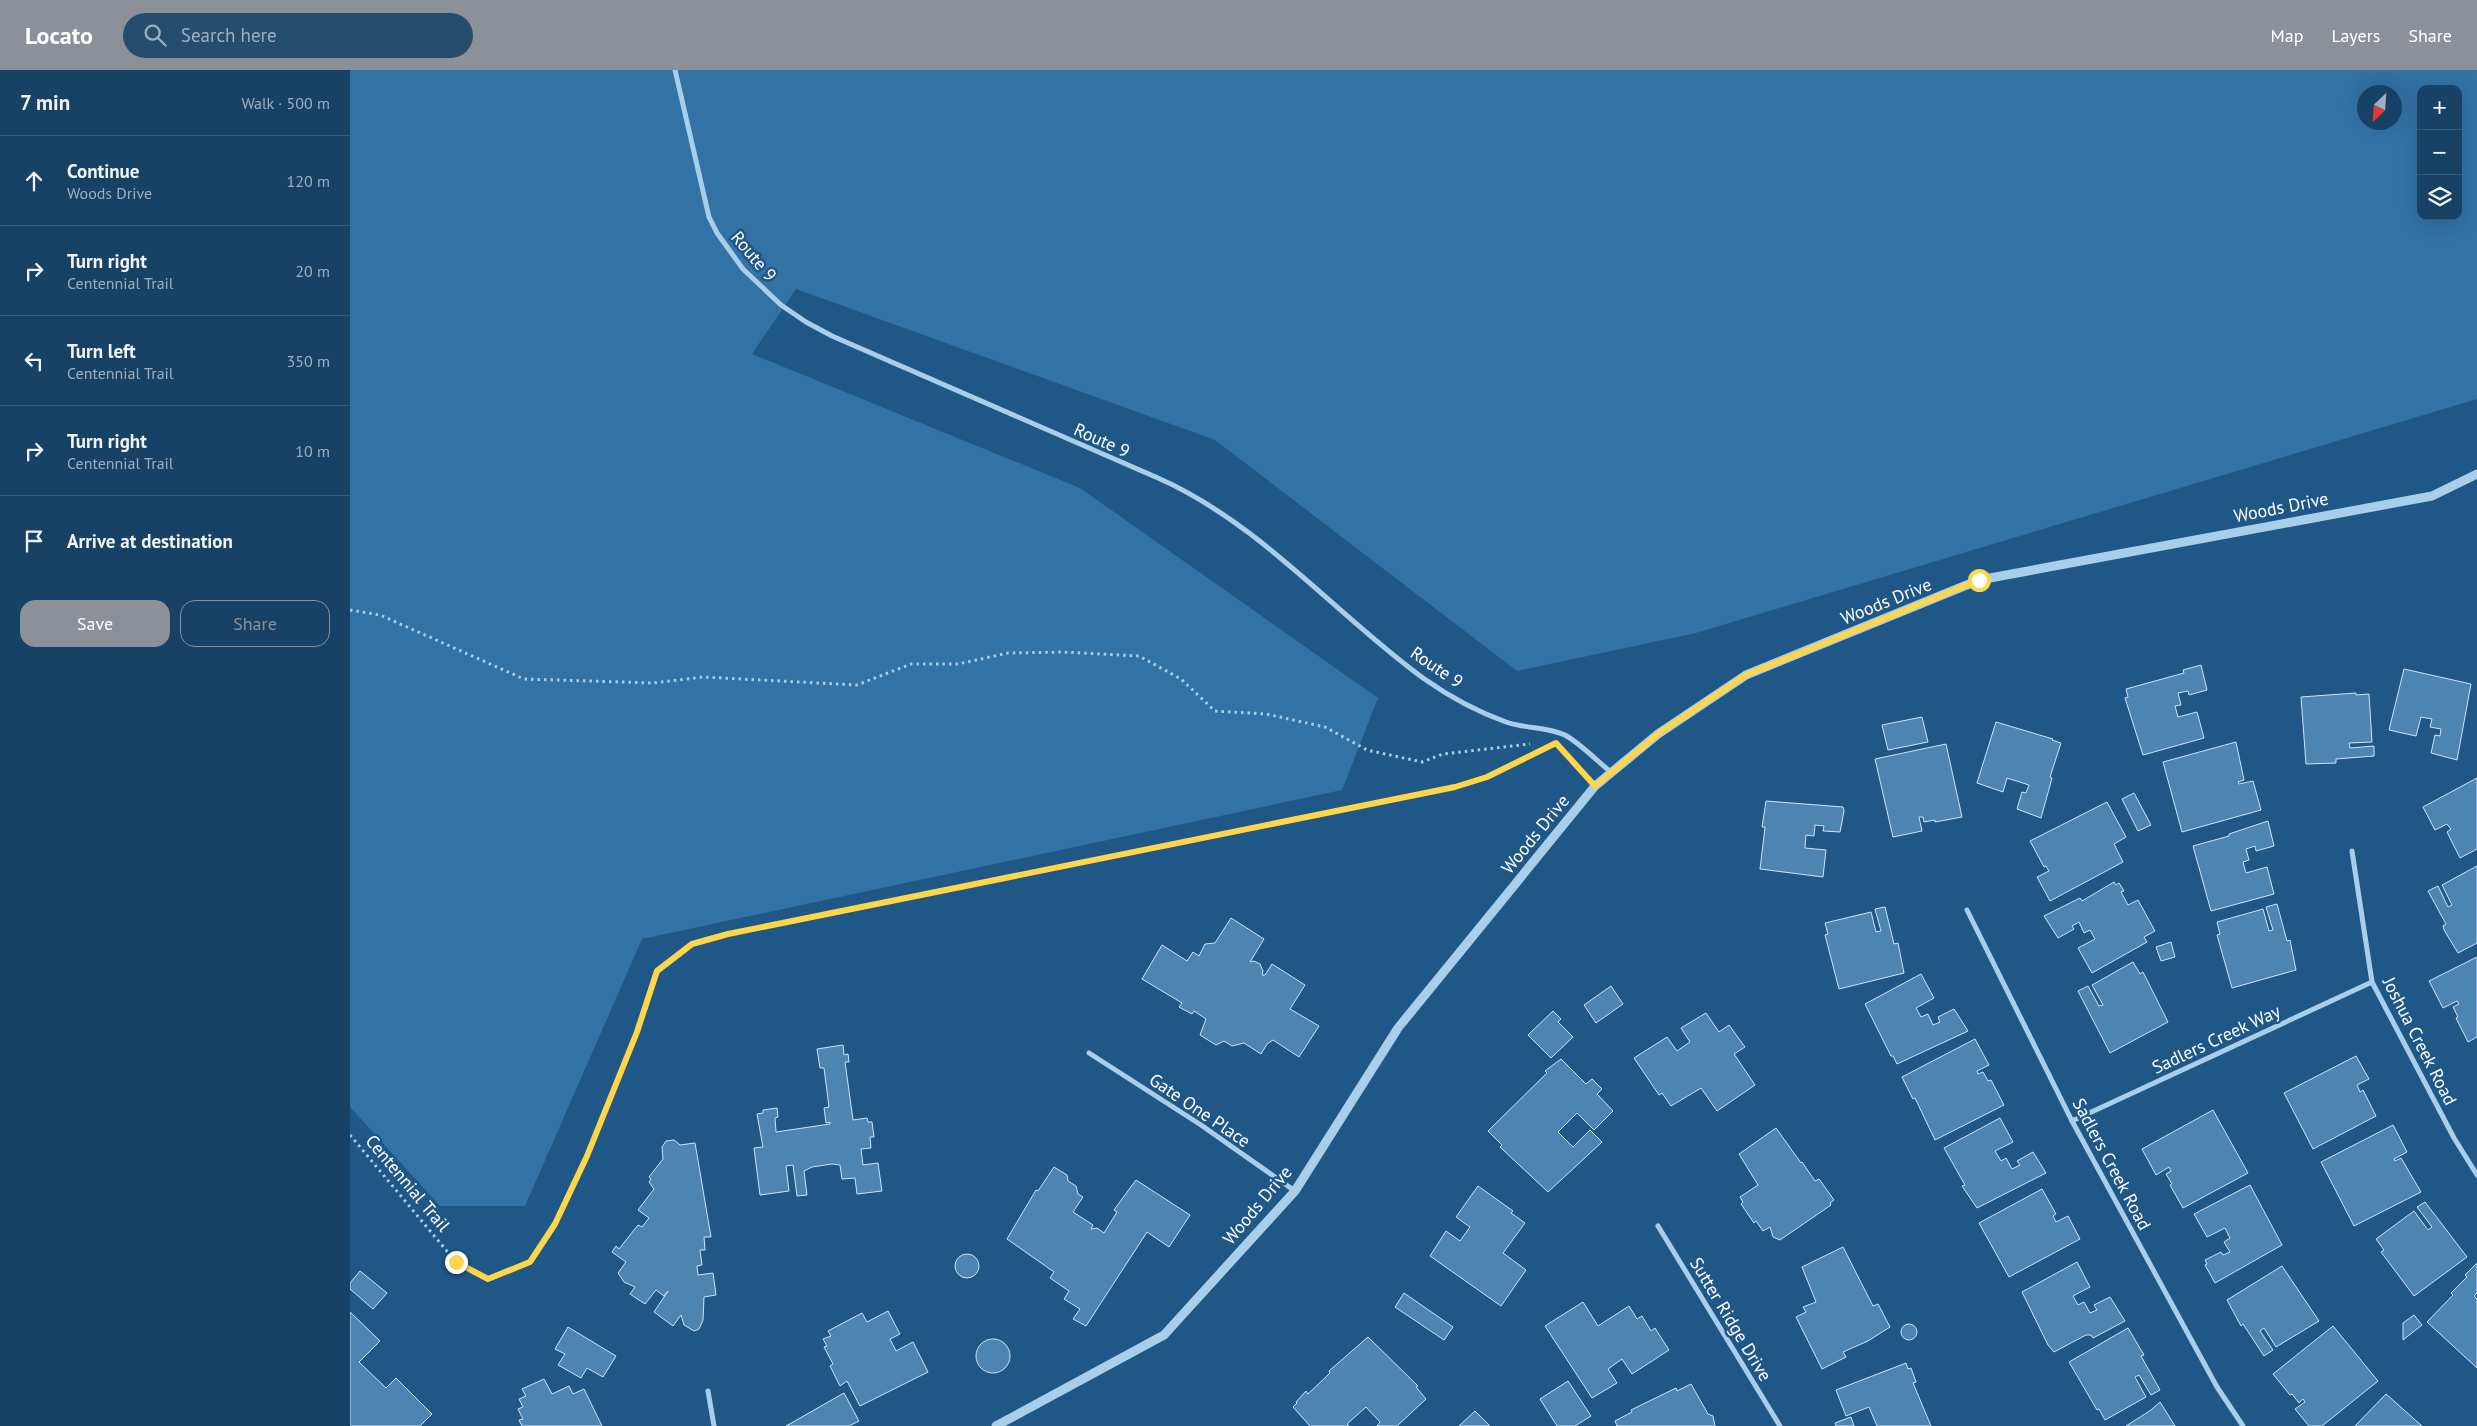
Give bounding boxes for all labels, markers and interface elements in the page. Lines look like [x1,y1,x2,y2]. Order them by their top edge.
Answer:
search box [123,13,473,58]
text: Locato [25,20,93,51]
icon: search [141,21,169,49]
text: Search here [181,23,277,47]
text: Map [2271,24,2303,47]
text: Layers [2331,24,2380,47]
text: Share [2408,24,2452,47]
north arrow [2357,85,2402,130]
map controls [2417,85,2462,220]
button: + [2417,85,2462,130]
text: 7 min [20,89,70,116]
text: Walk · 500 m [241,93,330,113]
button: − [2417,130,2462,175]
text: Continue [67,159,139,183]
icon: ahead [20,167,48,195]
text: 120 m [287,171,330,191]
button: layers [2417,175,2462,220]
text: Woods Drive [67,183,152,203]
street label: Route 9 [726,226,782,286]
text: Turn right [67,249,147,273]
icon: right [20,257,48,285]
text: 20 m [295,261,330,281]
text: Centennial Trail [67,273,174,293]
text: Turn left [67,339,136,363]
icon: left [20,347,48,375]
text: 350 m [287,351,330,371]
text: Centennial Trail [67,363,174,383]
street label: Route 9 [1070,418,1134,462]
text: Turn right [67,429,147,453]
icon: right [20,437,48,465]
text: 10 m [295,441,330,461]
text: Centennial Trail [67,453,174,473]
street label: Woods Drive [2232,487,2330,527]
icon: arrive [20,527,48,555]
text: Arrive at destination [67,529,233,553]
route start [1968,569,1991,592]
street label: Woods Drive [1837,572,1935,630]
button: Save [20,600,170,647]
button: Share [180,600,330,647]
street label: Route 9 [1406,641,1468,693]
street label: Woods Drive [1496,790,1574,878]
street label: Joshua Creek Road [2377,972,2462,1109]
street label: Sadlers Creek Way [2148,999,2285,1079]
street label: Gate One Place [1145,1068,1255,1152]
street label: Sadlers Creek Road [2068,1094,2156,1234]
street label: Centennial Trail [361,1130,456,1237]
street label: Woods Drive [1217,1161,1297,1249]
route end [445,1251,468,1274]
street label: Sutter Ridge Drive [1685,1253,1777,1385]

